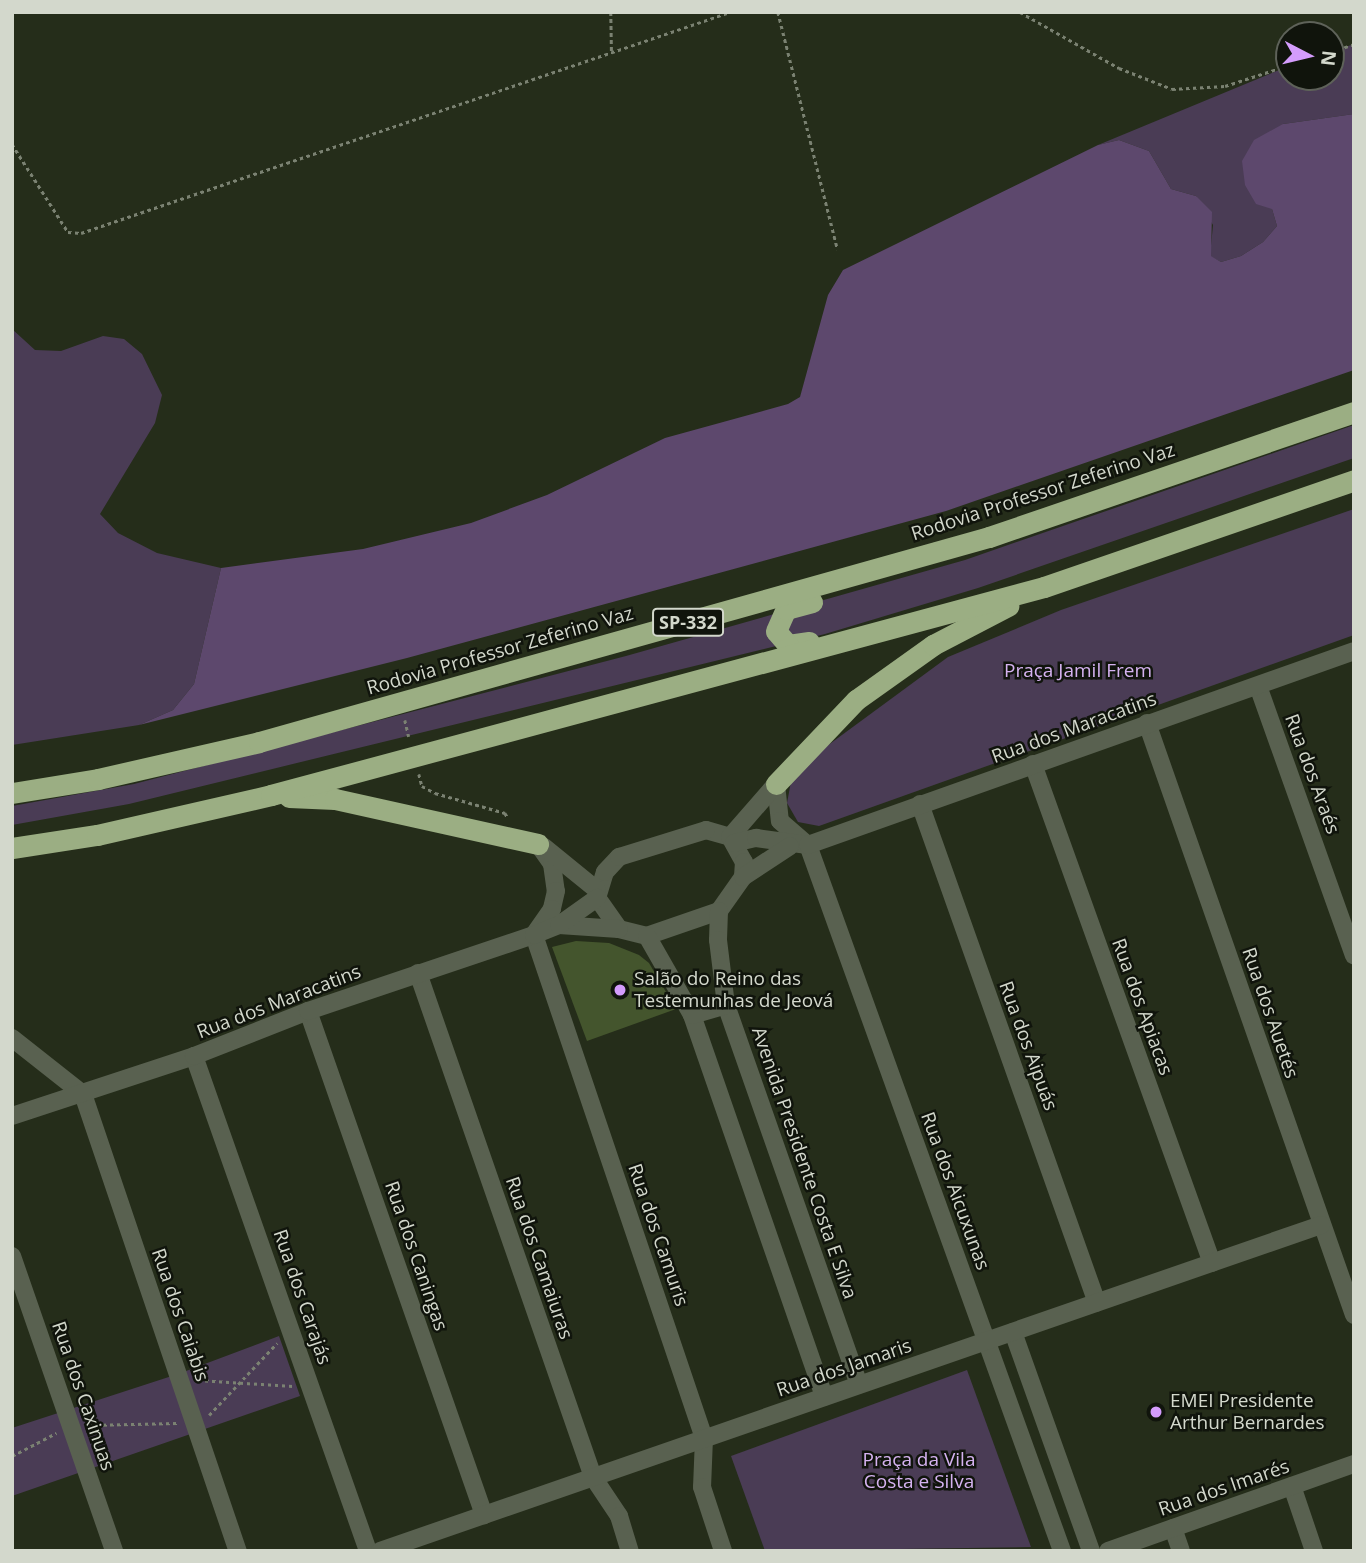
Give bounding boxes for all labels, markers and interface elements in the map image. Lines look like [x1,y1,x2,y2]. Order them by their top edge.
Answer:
north arrow [1275,21,1345,91]
text: N [1315,49,1343,68]
street label: Rodovia Professor Zeferino Vaz [908,439,1178,545]
street label: Rodovia Professor Zeferino Vaz [364,602,636,700]
road number: SP-332 [651,608,725,636]
park label: Praça Jamil Frem [1004,660,1152,682]
street label: Rua dos Maracatins [988,688,1160,768]
street label: Rua dos Araés [1280,711,1344,837]
street label: Rua dos Apiacas [1107,936,1177,1078]
street label: Rua dos Auetés [1237,945,1303,1081]
street label: Rua dos Maracatins [194,960,364,1044]
place label: Salão do Reino das Testemunhas de Jeová [634,968,833,1012]
street label: Rua dos Aipuás [994,978,1062,1114]
marker: Salão do Reino das Testemunhas de Jeová [612,982,628,998]
street label: Avenida Presidente Costa E Silva [747,1024,861,1302]
street label: Rua dos Aicuxunas [916,1109,994,1273]
street label: Rua dos Camuris [623,1161,693,1309]
street label: Rua dos Camaiuras [500,1174,578,1342]
street label: Rua dos Caningas [380,1178,452,1334]
street label: Rua dos Carajás [268,1227,336,1367]
street label: Rua dos Caiabis [147,1245,213,1385]
street label: Rua dos Caxinuas [47,1318,119,1474]
street label: Rua dos Jamaris [773,1334,915,1402]
place label: EMEI Presidente Arthur Bernardes [1170,1390,1325,1434]
marker: EMEI Presidente Arthur Bernardes [1148,1404,1164,1420]
park label: Praça da Vila Costa e Silva [863,1449,975,1493]
street label: Rua dos Imarés [1156,1455,1292,1521]

